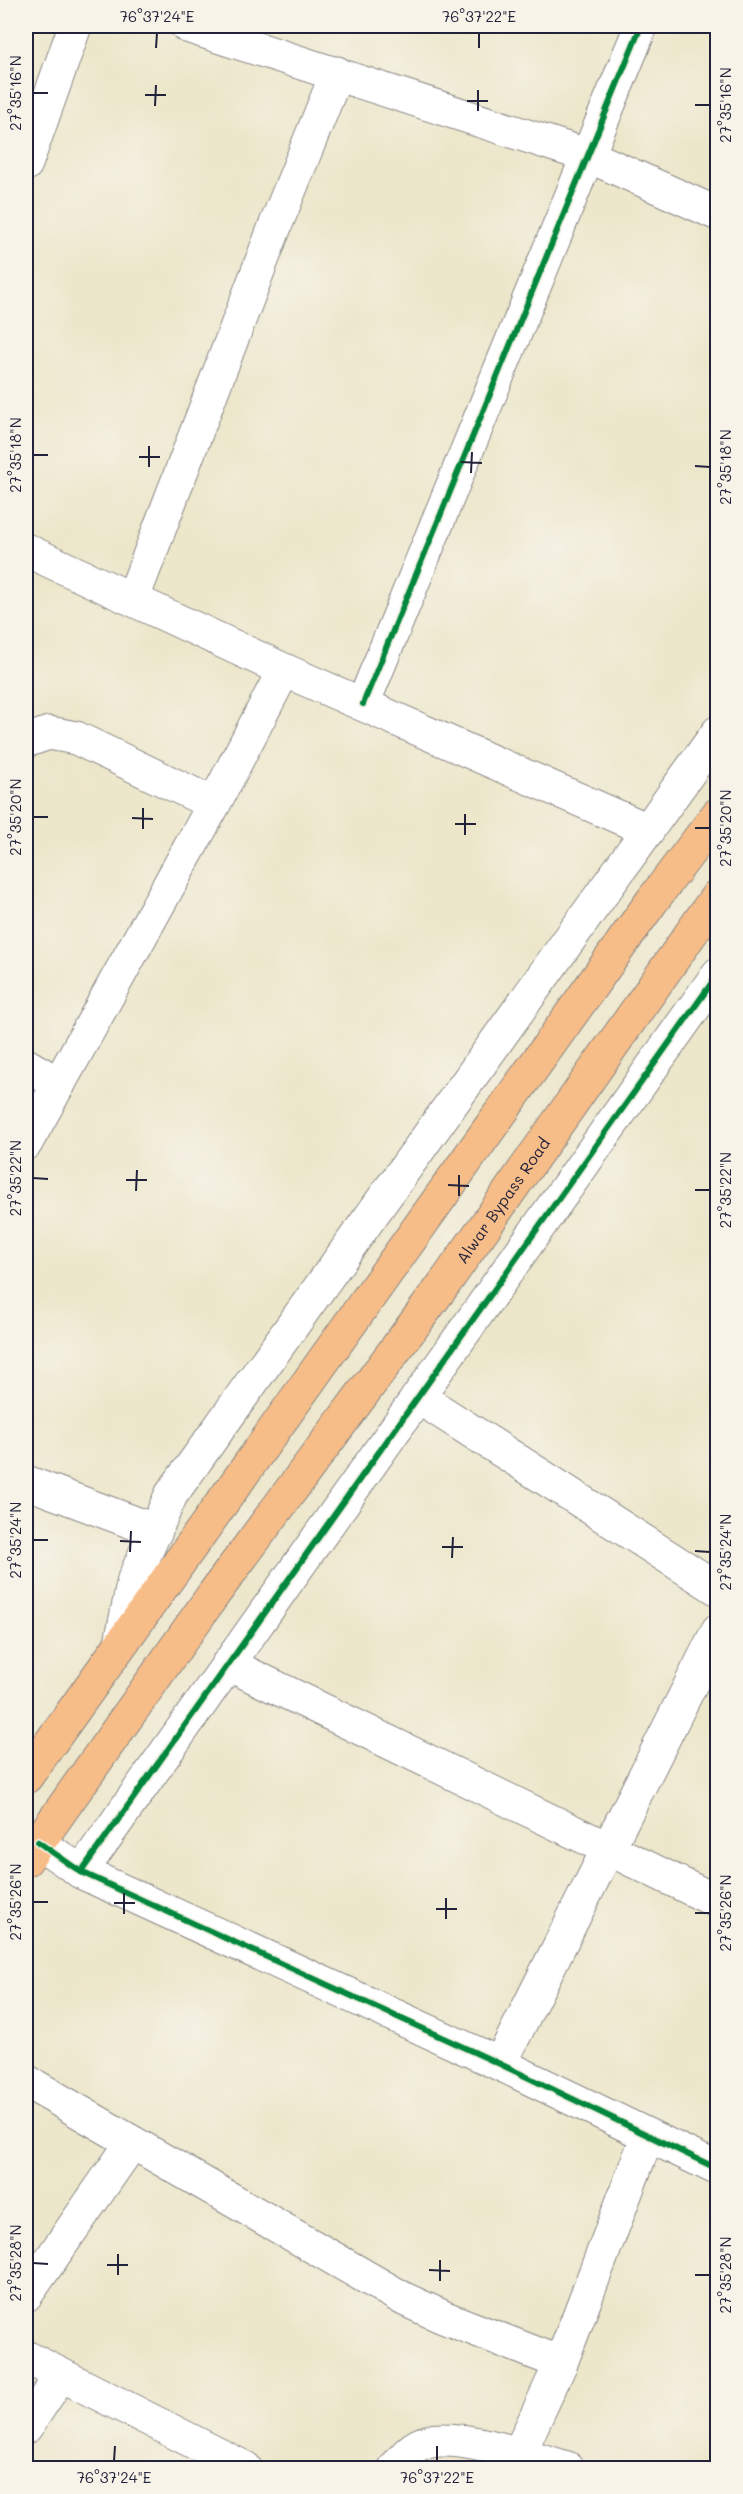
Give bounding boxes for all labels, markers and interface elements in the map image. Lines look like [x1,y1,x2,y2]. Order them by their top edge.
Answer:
text: 76°37'24"E [120,6,195,26]
text: 76°37'22"E [442,6,517,26]
text: 27°35'16"N [5,55,25,131]
text: 27°35'16"N [715,67,735,143]
text: 27°35'18"N [5,417,25,493]
text: 27°35'18"N [715,429,735,505]
text: 27°35'20"N [5,778,25,856]
text: 27°35'20"N [715,789,735,867]
street label: Alwar Bypass Road [451,1133,554,1267]
text: 27°35'22"N [5,1140,25,1216]
text: 27°35'22"N [715,1152,735,1228]
text: 27°35'24"N [5,1502,25,1578]
text: 27°35'24"N [715,1514,735,1590]
text: 27°35'26"N [5,1863,25,1941]
text: 27°35'26"N [715,1874,735,1952]
text: 27°35'28"N [5,2224,25,2302]
text: 27°35'28"N [715,2236,735,2314]
text: 76°37'24"E [77,2467,152,2487]
text: 76°37'22"E [400,2467,475,2487]

